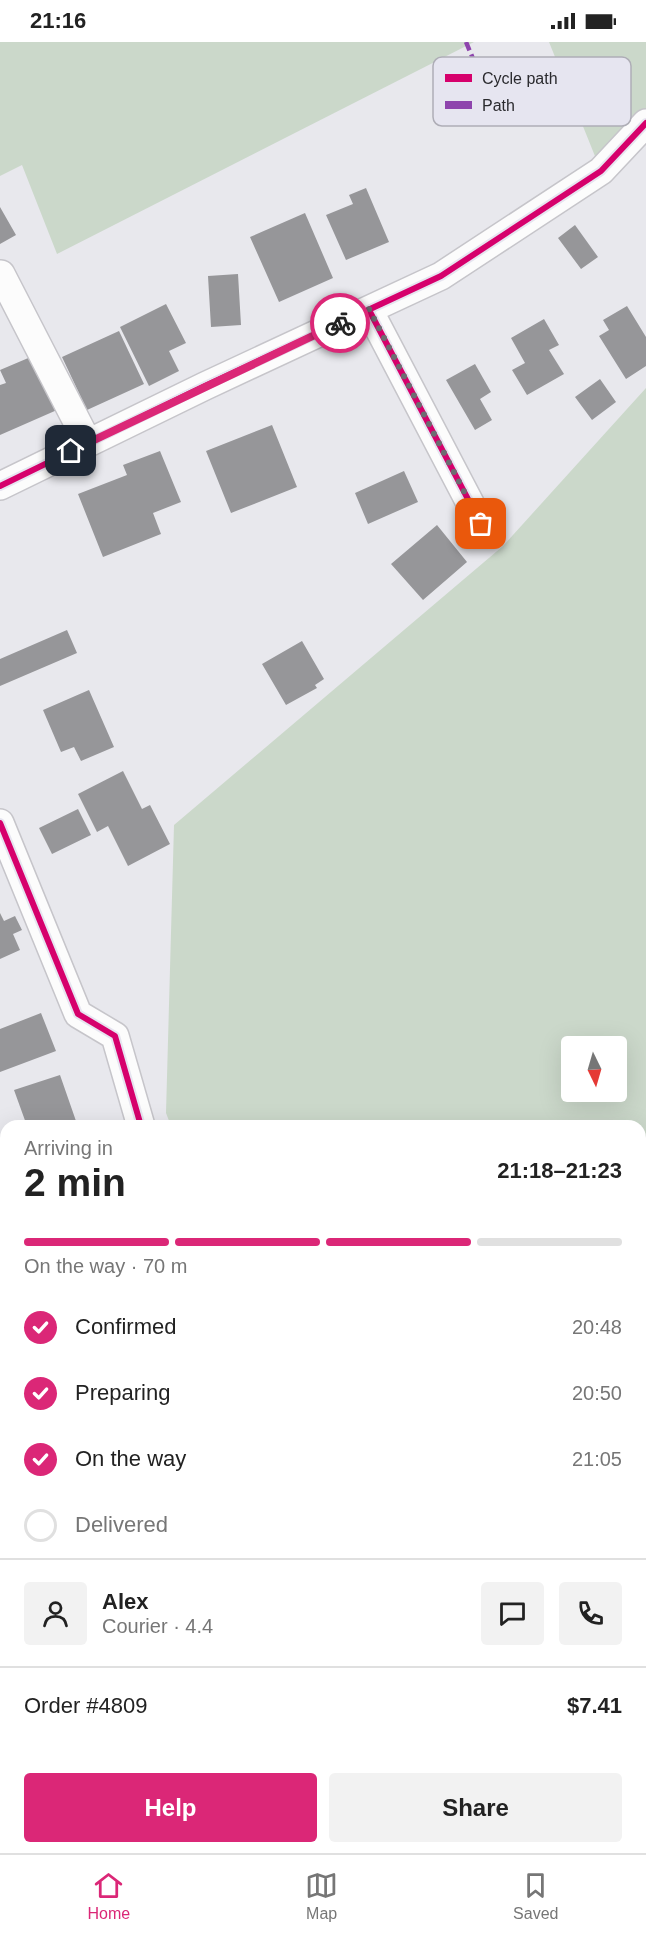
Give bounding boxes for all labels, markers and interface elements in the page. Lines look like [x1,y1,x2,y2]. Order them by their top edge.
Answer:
text: 21:16 [30,8,86,33]
legend [433,57,631,126]
text: Cycle path [482,70,558,87]
text: Path [482,97,515,114]
courier [310,293,370,353]
icon: bike [324,307,357,340]
pin [45,425,96,476]
icon: home [54,434,87,467]
pin [455,498,506,549]
icon: bag [464,507,497,540]
north arrow [561,1036,627,1102]
map controls [561,1036,627,1102]
text: Arriving in [24,1137,113,1159]
text: 21:18–21:23 [497,1158,622,1183]
text: 2 min [24,1161,126,1204]
text: On the way · 70 m [24,1255,187,1277]
icon: check [24,1311,57,1344]
text: Confirmed [75,1314,176,1339]
text: 20:48 [572,1316,622,1338]
icon: check [24,1377,57,1410]
text: Preparing [75,1380,170,1405]
text: 20:50 [572,1382,622,1404]
icon: check [24,1443,57,1476]
text: On the way [75,1446,186,1471]
text: 21:05 [572,1448,622,1470]
text: Delivered [75,1512,168,1537]
button: person [24,1582,87,1645]
button: chat [481,1582,544,1645]
button: phone [559,1582,622,1645]
text: Alex [102,1589,148,1614]
text: Courier · 4.4 [102,1615,213,1637]
text: Order #4809 [24,1693,148,1718]
text: $7.41 [567,1693,622,1718]
button: Help [24,1773,317,1842]
button: Share [329,1773,622,1842]
tab: Home [87,1869,130,1923]
tab: Map [305,1869,338,1923]
tab: Saved [513,1869,558,1923]

